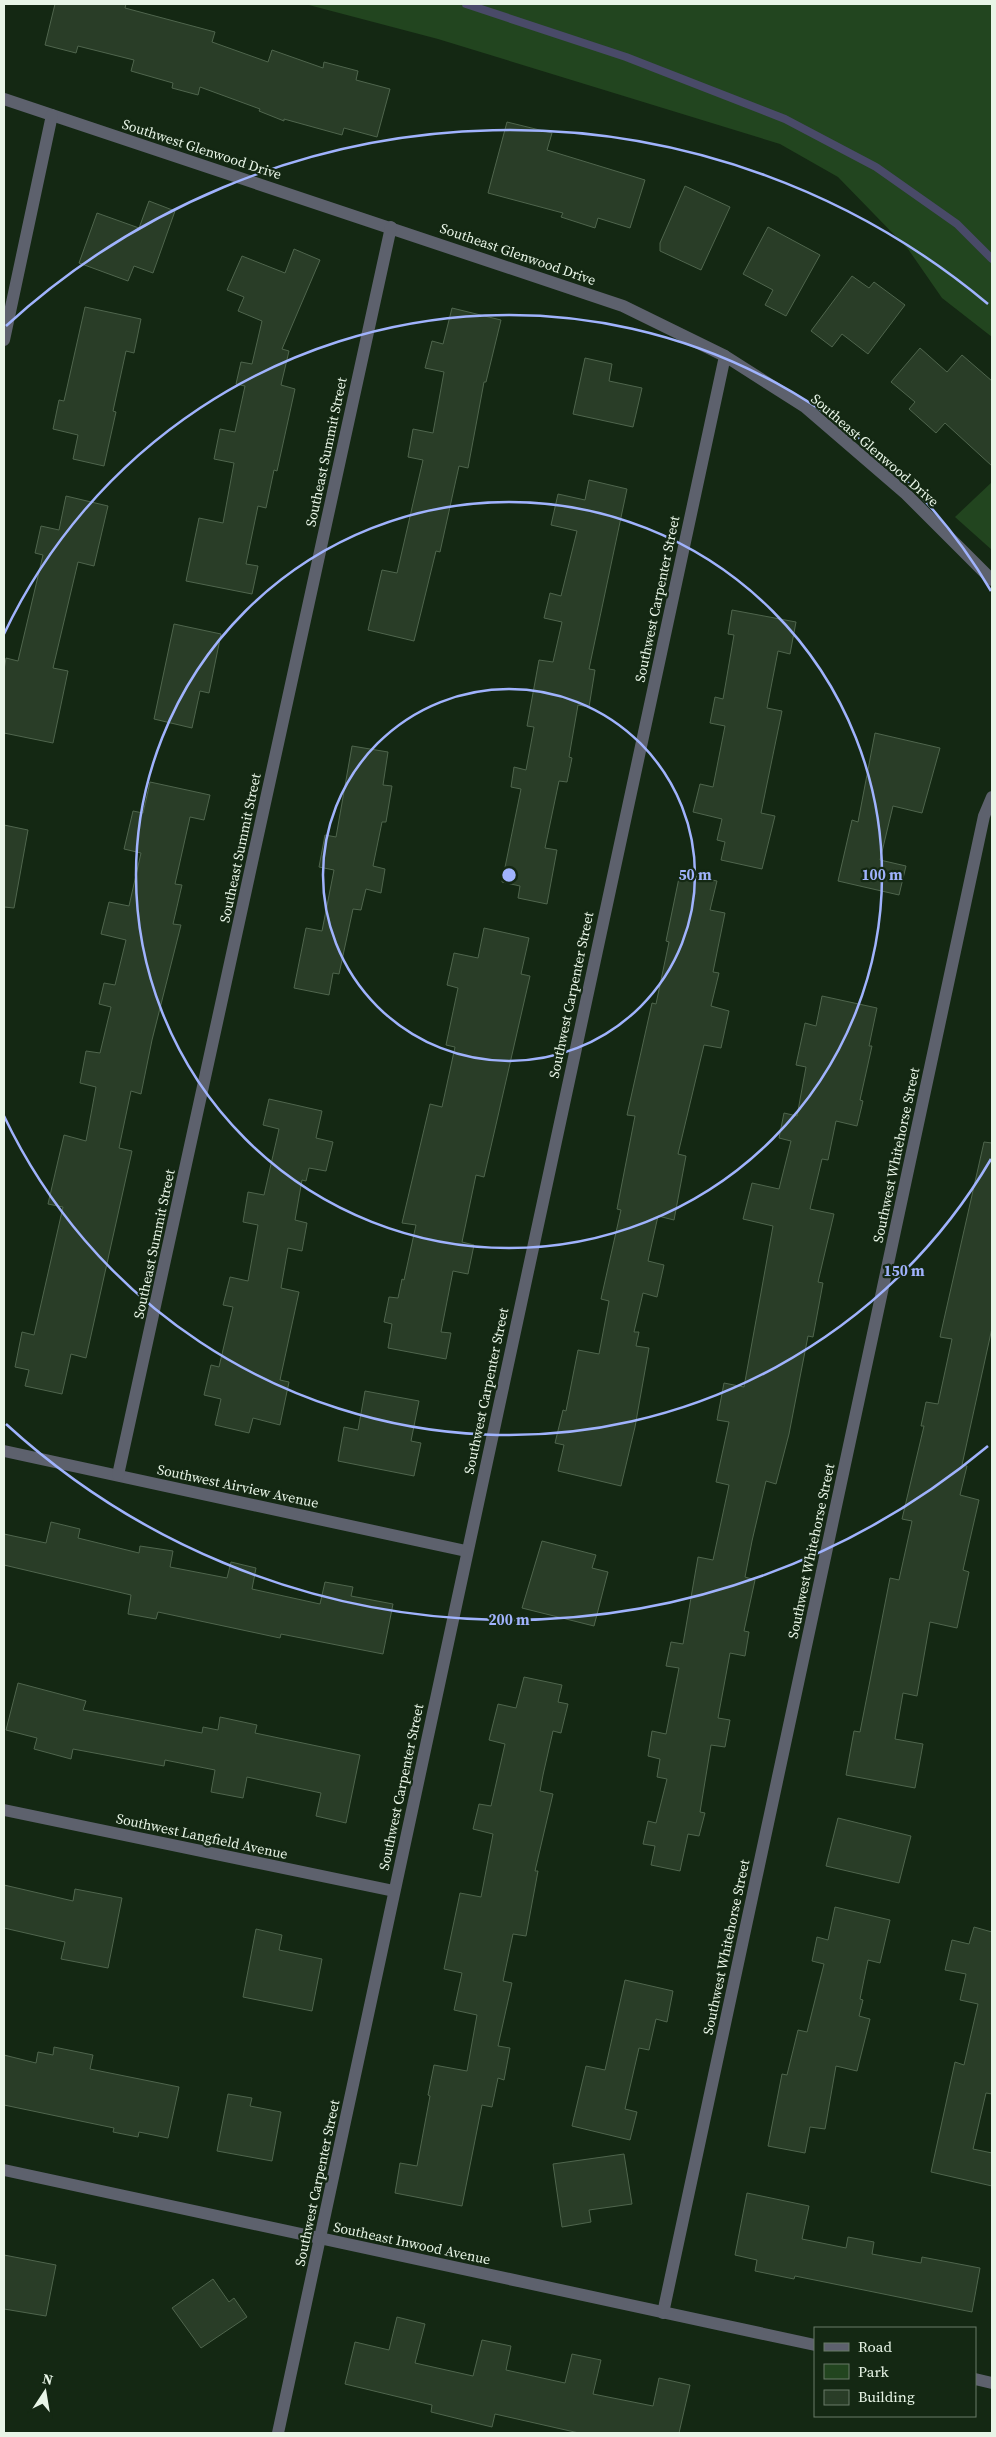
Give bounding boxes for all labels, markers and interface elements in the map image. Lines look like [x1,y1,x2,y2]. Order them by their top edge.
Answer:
street label: Southwest Glenwood Drive [120,114,284,184]
street label: Southeast Glenwood Drive [437,218,599,290]
street label: Southeast Summit Street [300,375,352,529]
street label: Southeast Glenwood Drive [807,389,943,511]
street label: Southwest Carpenter Street [630,514,684,684]
street label: Southeast Summit Street [214,771,266,925]
text: 50 m [678,864,712,885]
text: 100 m [861,864,903,885]
centre of rings [500,866,518,884]
street label: Southwest Carpenter Street [544,910,598,1080]
street label: Southwest Whitehorse Street [868,1065,924,1244]
street label: Southeast Summit Street [128,1167,180,1321]
text: 150 m [883,1260,925,1281]
street label: Southwest Carpenter Street [459,1306,513,1476]
street label: Southwest Airview Avenue [155,1459,321,1513]
street label: Southwest Whitehorse Street [783,1461,839,1640]
text: 200 m [488,1609,530,1630]
street label: Southwest Carpenter Street [374,1702,428,1872]
street label: Southwest Langfield Avenue [114,1808,290,1864]
street label: Southwest Whitehorse Street [698,1857,754,2036]
street label: Southwest Carpenter Street [290,2098,344,2268]
street label: Southeast Inwood Avenue [332,2217,492,2269]
legend [814,2327,976,2417]
text: Road [858,2336,892,2357]
text: Park [858,2361,890,2382]
north arrow [20,2367,70,2417]
text: N [41,2368,55,2390]
text: Building [858,2386,915,2407]

